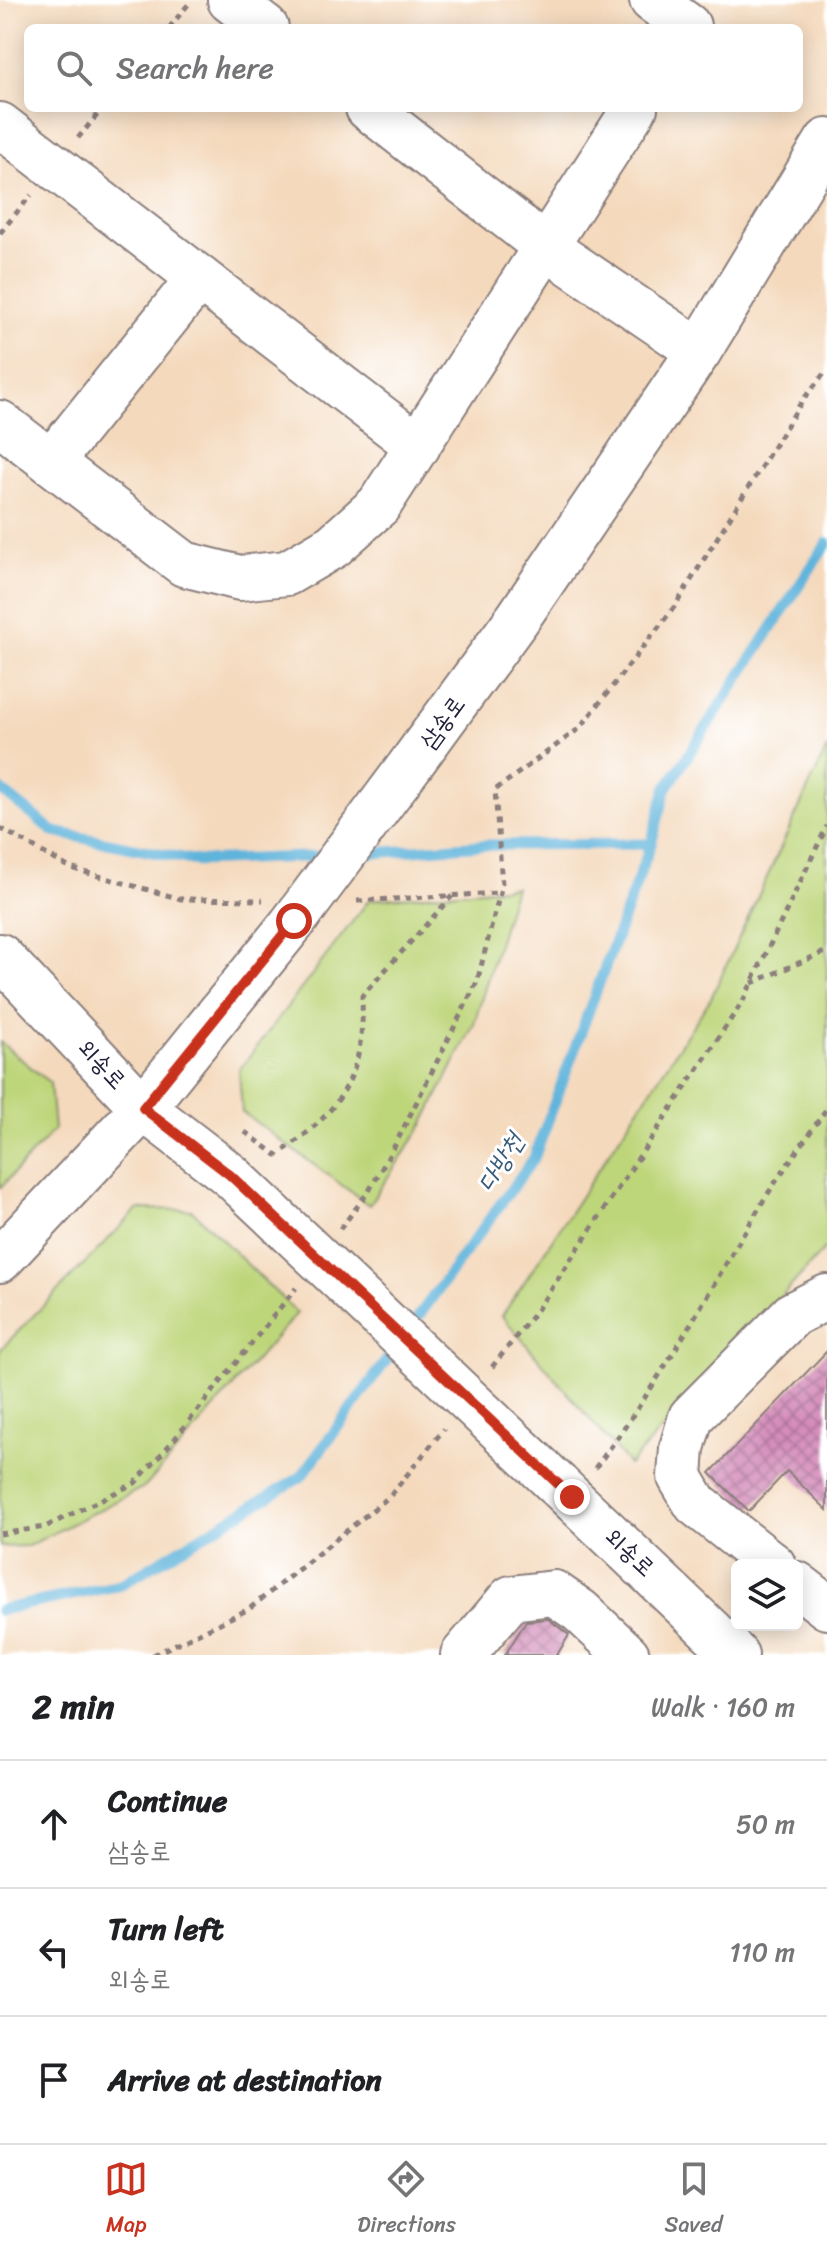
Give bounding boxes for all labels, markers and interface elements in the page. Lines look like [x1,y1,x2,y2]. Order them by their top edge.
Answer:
search box [24,24,803,112]
text: Search here [116,41,274,95]
icon: search [52,46,96,90]
street label: 삼송로 [408,686,476,758]
route start [276,903,312,939]
street label: 외송로 [67,1028,137,1100]
water label: 다방천 [464,1121,538,1201]
route end [554,1479,590,1515]
street label: 외송로 [594,1517,666,1587]
map controls [731,1559,803,1631]
button: layers [731,1559,803,1631]
text: 2 min [32,1677,114,1737]
text: Walk · 160 m [651,1684,795,1730]
text: Continue [108,1774,227,1828]
text: 50 m [736,1801,795,1847]
icon: ahead [32,1802,76,1846]
text: 삼송로 [108,1828,171,1874]
text: Turn left [108,1902,224,1956]
text: 110 m [730,1929,795,1975]
icon: left [32,1930,76,1974]
text: 외송로 [108,1956,171,2002]
text: Arrive at destination [108,2053,382,2107]
icon: arrive [32,2058,76,2102]
tab: Map [104,2157,148,2244]
tab: Directions [357,2157,456,2244]
tab: Saved [665,2157,723,2244]

